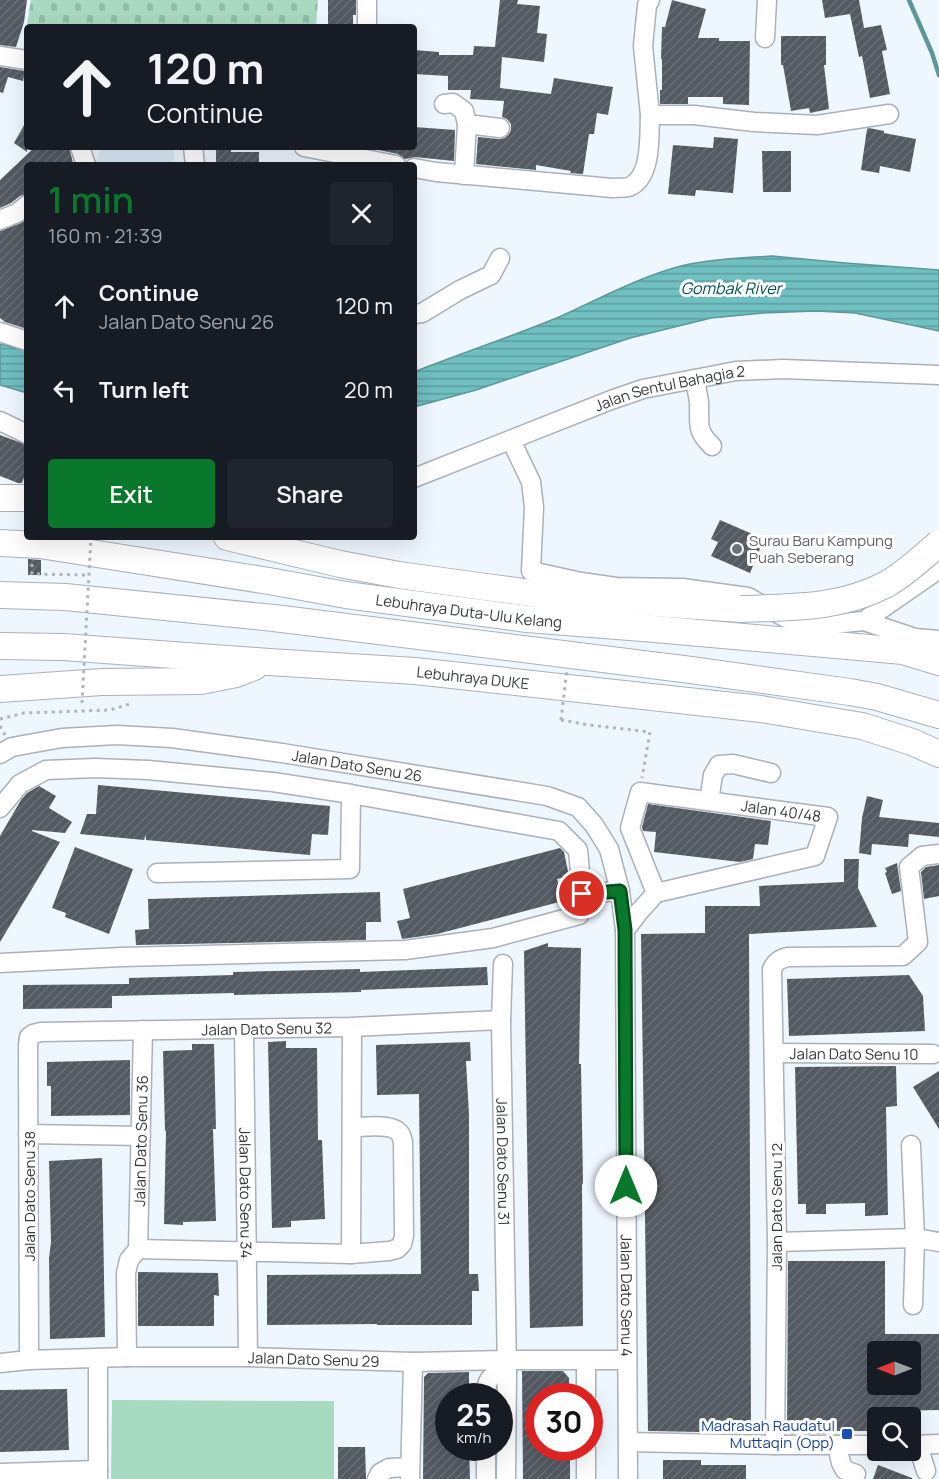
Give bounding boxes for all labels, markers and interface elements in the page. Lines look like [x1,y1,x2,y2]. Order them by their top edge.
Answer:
text: 120 m [147,39,264,97]
icon: ahead [48,48,126,126]
text: Continue [147,94,263,131]
text: 1 min [48,175,134,224]
button: close [330,182,393,245]
text: 160 m · 21:39 [48,222,163,249]
water label: Gombak River [681,277,784,299]
text: Continue [99,278,199,308]
icon: ahead [48,290,81,323]
text: 120 m [335,291,393,321]
text: Jalan Dato Senu 26 [99,308,274,335]
street label: Jalan Sentul Bahagia 2 [591,360,745,416]
icon: left [48,374,81,407]
text: Turn left [99,375,189,405]
text: 20 m [344,375,393,405]
button: Exit [48,459,215,528]
button: Share [227,459,393,528]
place label: Surau Baru Kampung Puah Seberang [749,530,893,568]
marker: Surau Baru Kampung Puah Seberang [730,542,744,556]
street label: Lebuhraya Duta-Ulu Kelang [374,589,563,632]
street label: Lebuhraya DUKE [415,661,530,694]
street label: Jalan Dato Senu 26 [291,744,424,786]
street label: Jalan 40/48 [740,795,822,827]
pin [556,868,607,919]
icon: arrive [565,877,598,910]
street label: Jalan Dato Senu 32 [201,1017,332,1040]
street label: Jalan Dato Senu 10 [790,1043,918,1064]
street label: Jalan Dato Senu 36 [128,1075,152,1206]
street label: Jalan Dato Senu 31 [492,1098,515,1226]
street label: Jalan Dato Senu 34 [235,1127,257,1259]
street label: Jalan Dato Senu 38 [19,1131,40,1261]
street label: Jalan Dato Senu 12 [766,1143,787,1271]
position arrow [594,1154,658,1218]
street label: Jalan Dato Senu 4 [616,1234,638,1357]
north arrow [867,1341,921,1395]
map controls [867,1341,921,1461]
street label: Jalan Dato Senu 29 [248,1347,380,1371]
speed limit sign: 30 [525,1383,603,1461]
text: 25 [456,1394,492,1435]
button: search [867,1407,921,1461]
place label: Madrasah Raudatul Muttaqin (Opp) [701,1415,835,1453]
text: km/h [457,1427,491,1448]
marker: Madrasah Raudatul Muttaqin (Opp) [840,1427,854,1441]

